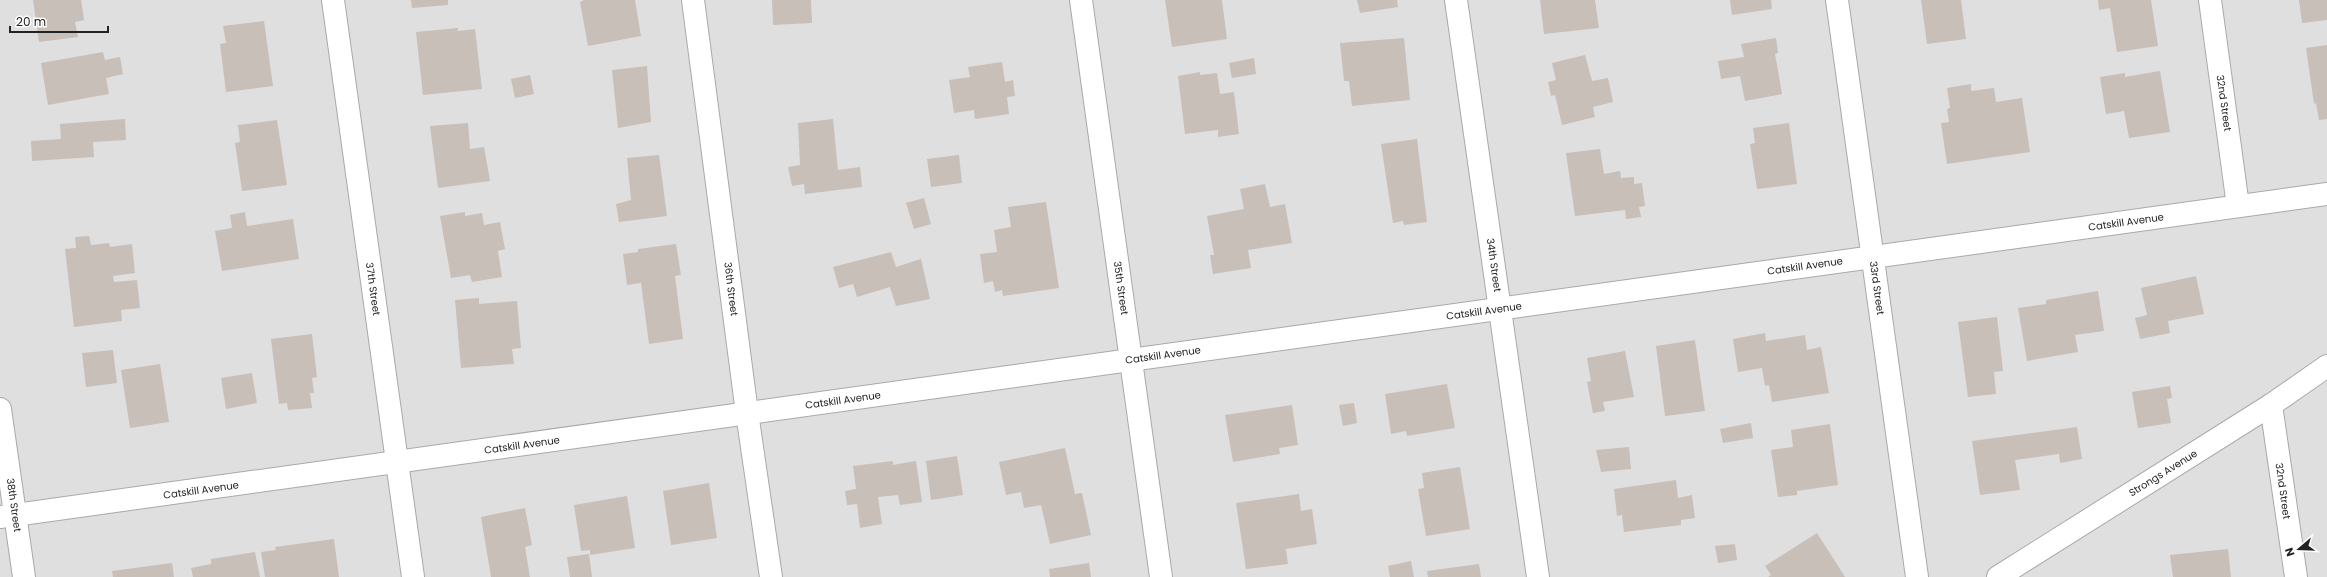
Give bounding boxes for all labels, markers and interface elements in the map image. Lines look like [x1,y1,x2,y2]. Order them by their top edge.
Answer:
scale bar [10,8,108,34]
text: 20 m [16,13,46,30]
street label: 32nd Street [2213,74,2235,132]
street label: Catskill Avenue [2087,209,2165,235]
street label: 34th Street [1483,237,1505,293]
street label: Catskill Avenue [1766,253,1844,279]
street label: 35th Street [1110,260,1132,316]
street label: 33rd Street [1866,260,1888,316]
street label: 36th Street [720,261,742,317]
street label: 37th Street [362,262,384,317]
street label: Catskill Avenue [1445,298,1523,324]
street label: Catskill Avenue [1124,342,1202,368]
street label: Catskill Avenue [804,387,882,413]
street label: Catskill Avenue [483,432,561,458]
street label: Strongs Avenue [2126,446,2200,500]
street label: 32nd Street [2272,462,2294,520]
street label: 38th Street [3,477,25,533]
street label: Catskill Avenue [162,477,240,503]
north arrow [2279,529,2319,569]
text: N [2281,546,2298,559]

